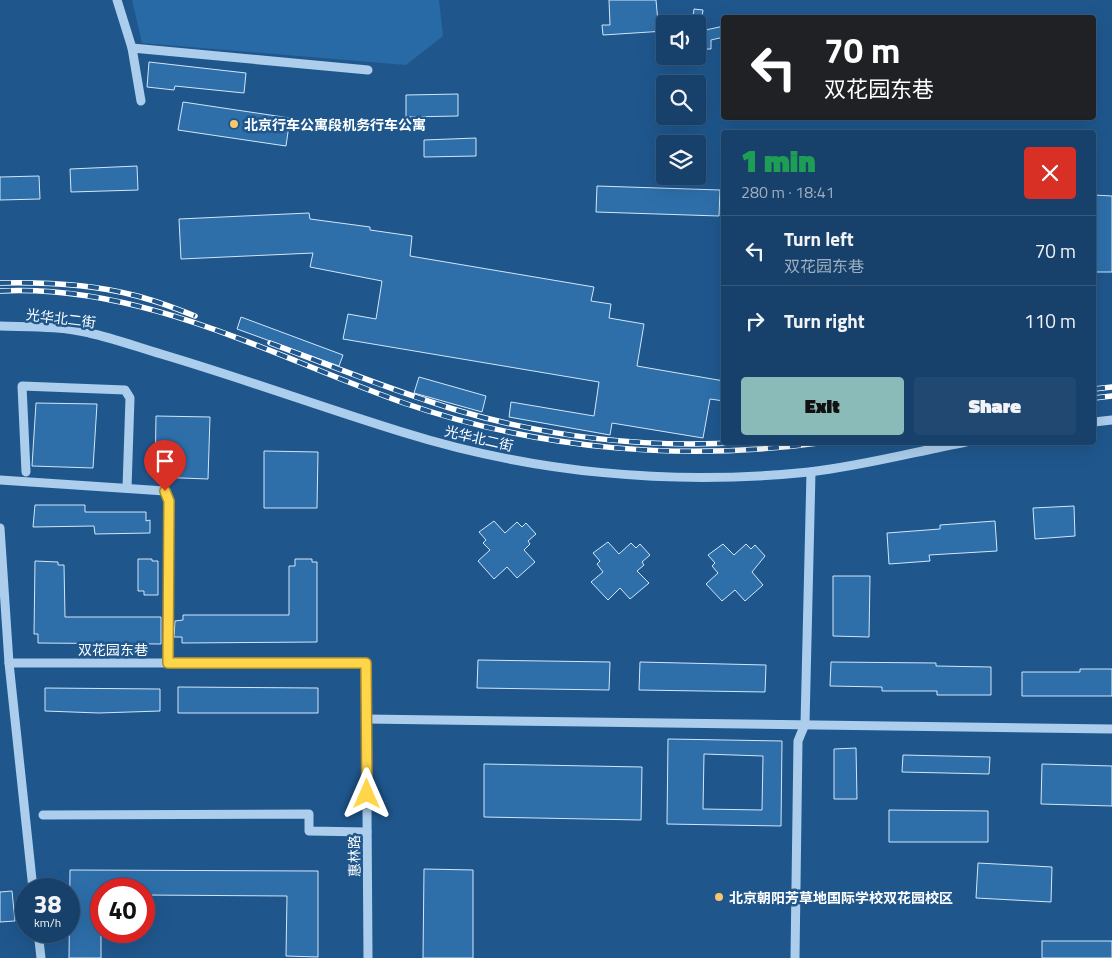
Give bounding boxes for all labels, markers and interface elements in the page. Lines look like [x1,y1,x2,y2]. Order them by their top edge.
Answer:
map controls [656,15,706,185]
button: sound [656,15,706,65]
text: 70 m [824,23,900,77]
icon: left [741,35,806,100]
text: 双花园东巷 [824,72,934,106]
button: search [656,75,706,125]
place label: 北京行车公寓段机务行车公寓 [244,114,426,135]
marker: 北京行车公寓段机务行车公寓 [228,118,240,130]
button: layers [656,135,706,185]
text: 1 min [741,138,816,184]
button: close [1024,147,1076,199]
text: 280 m · 18:41 [741,180,835,204]
text: Turn left [784,224,854,253]
text: 70 m [1035,236,1076,265]
icon: left [741,237,769,265]
text: 双花园东巷 [784,254,864,278]
street label: 光华北二街 [25,303,97,333]
text: Turn right [784,306,865,335]
text: 110 m [1024,306,1076,335]
icon: right [741,307,769,335]
button: Exit [741,377,904,435]
button: Share [914,377,1076,435]
street label: 光华北二街 [443,420,515,456]
pin [144,440,186,491]
icon: arrive [151,447,179,475]
street label: 双花园东巷 [78,639,148,660]
position arrow [340,767,392,819]
street label: 惠林路 [343,835,365,877]
speed limit sign: 40 [90,878,155,943]
text: 38 [33,885,62,923]
place label: 北京朝阳芳草地国际学校双花园校区 [729,887,953,908]
marker: 北京朝阳芳草地国际学校双花园校区 [713,891,725,903]
text: km/h [34,913,61,932]

